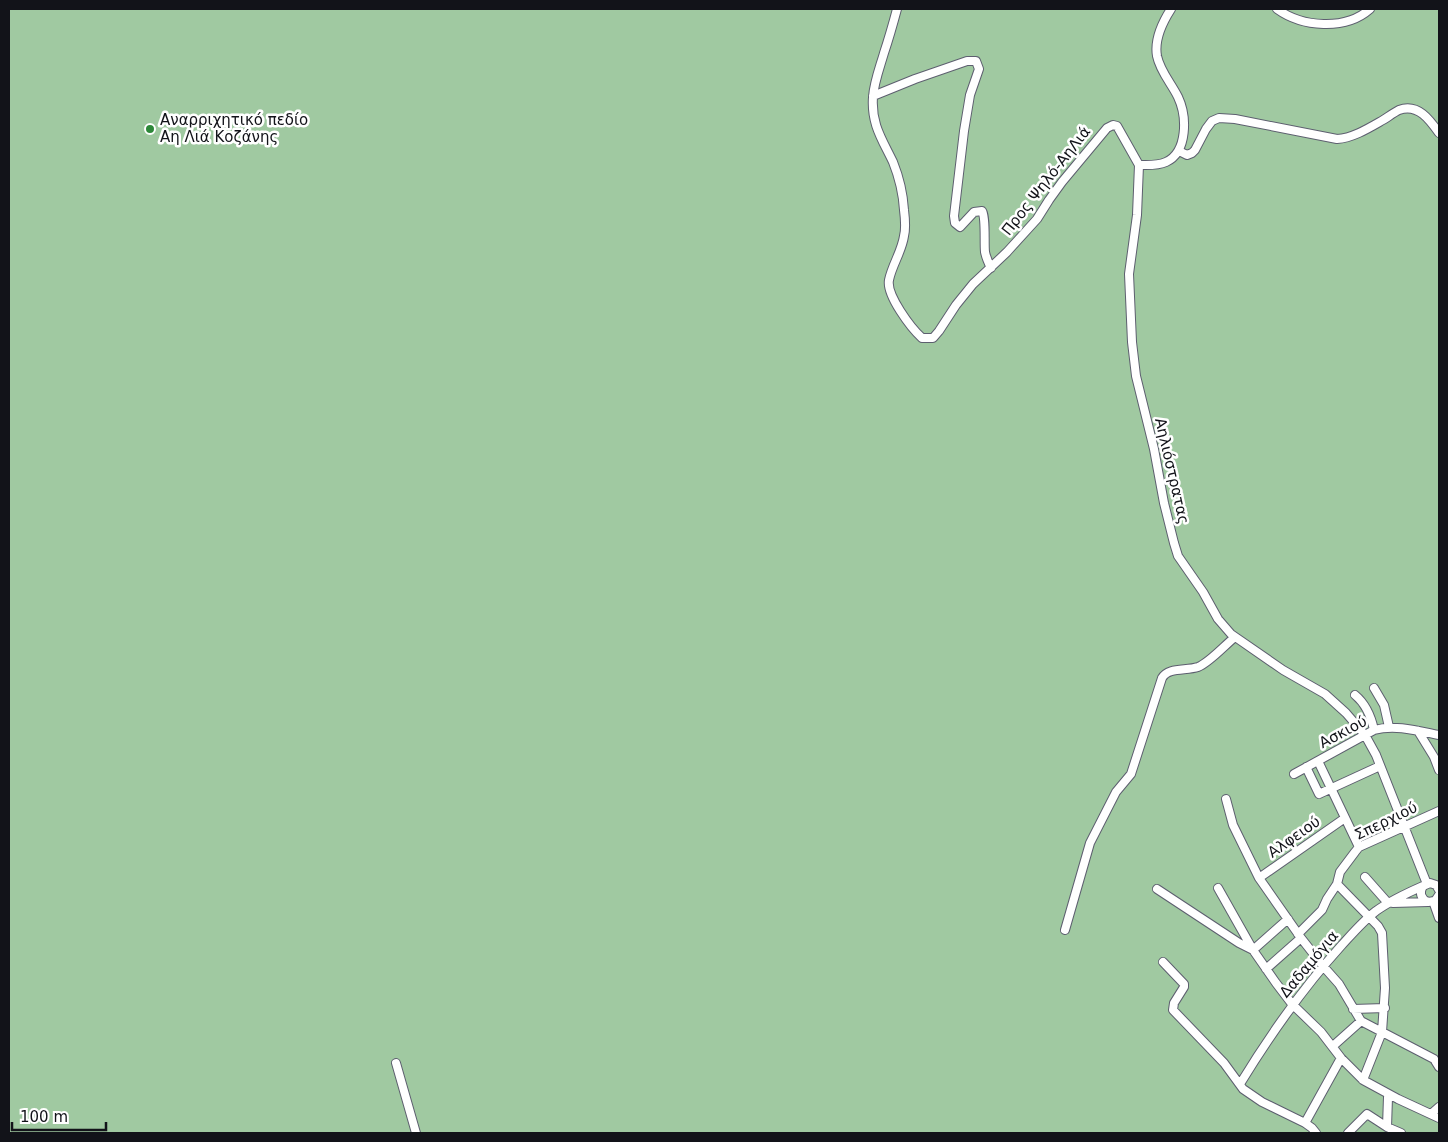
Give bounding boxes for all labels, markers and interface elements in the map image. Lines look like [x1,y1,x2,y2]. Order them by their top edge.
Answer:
place label: Αναρριχητικό πεδίο Αη Λιά Κοζάνης [160,111,308,146]
marker: Αναρριχητικό πεδίο Αη Λιά Κοζάνης [144,123,156,135]
street label: Προς Ψηλό-ΑηΛιά [998,123,1094,239]
street label: Αηλιόστρατας [1151,416,1193,526]
street label: Ασκιού [1316,712,1370,752]
street label: Σπερχιού [1352,798,1420,844]
street label: Αλφειού [1264,812,1324,862]
street label: Δαδαμόγια [1276,927,1342,1001]
scale bar [12,1100,106,1132]
text: 100 m [20,1108,68,1126]

